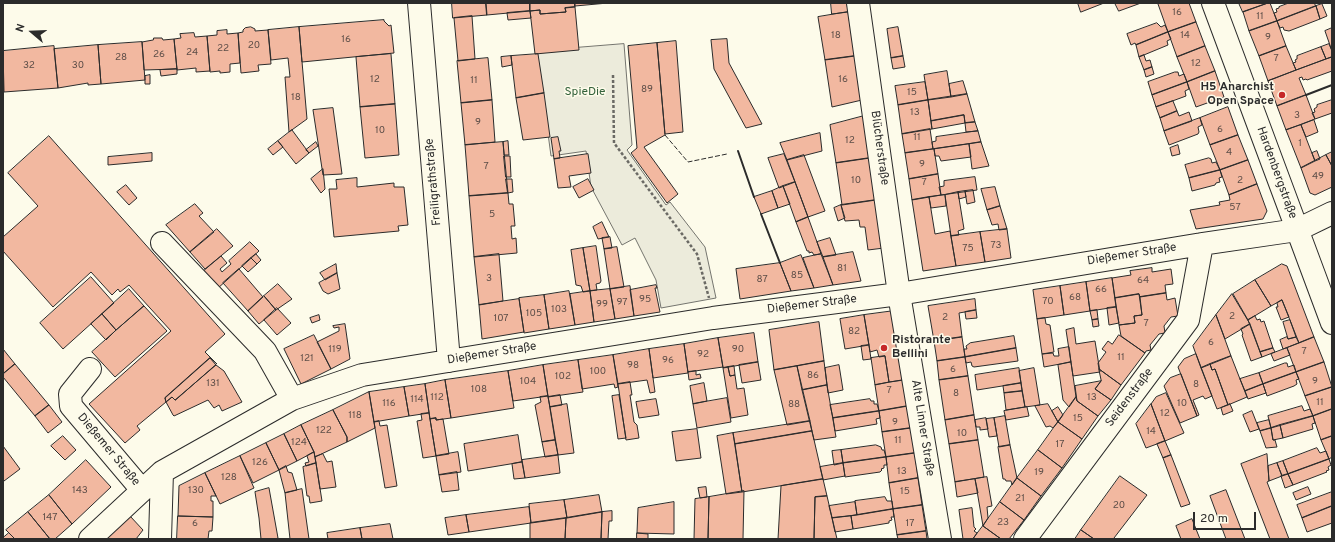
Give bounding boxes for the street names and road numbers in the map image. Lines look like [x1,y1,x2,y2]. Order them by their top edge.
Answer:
street label: Blücherstraße [867,110,891,186]
street label: Hardenbergstraße [1253,125,1299,221]
street label: Freiligrathstraße [423,138,445,226]
street label: Dießemer Straße [1086,241,1178,269]
street label: Dießemer Straße [766,292,858,318]
street label: Dießemer Straße [446,340,538,368]
street label: Seidenstraße [1103,366,1157,430]
street label: Alte Linner Straße [907,379,937,477]
street label: Dießemer Straße [73,411,143,489]

